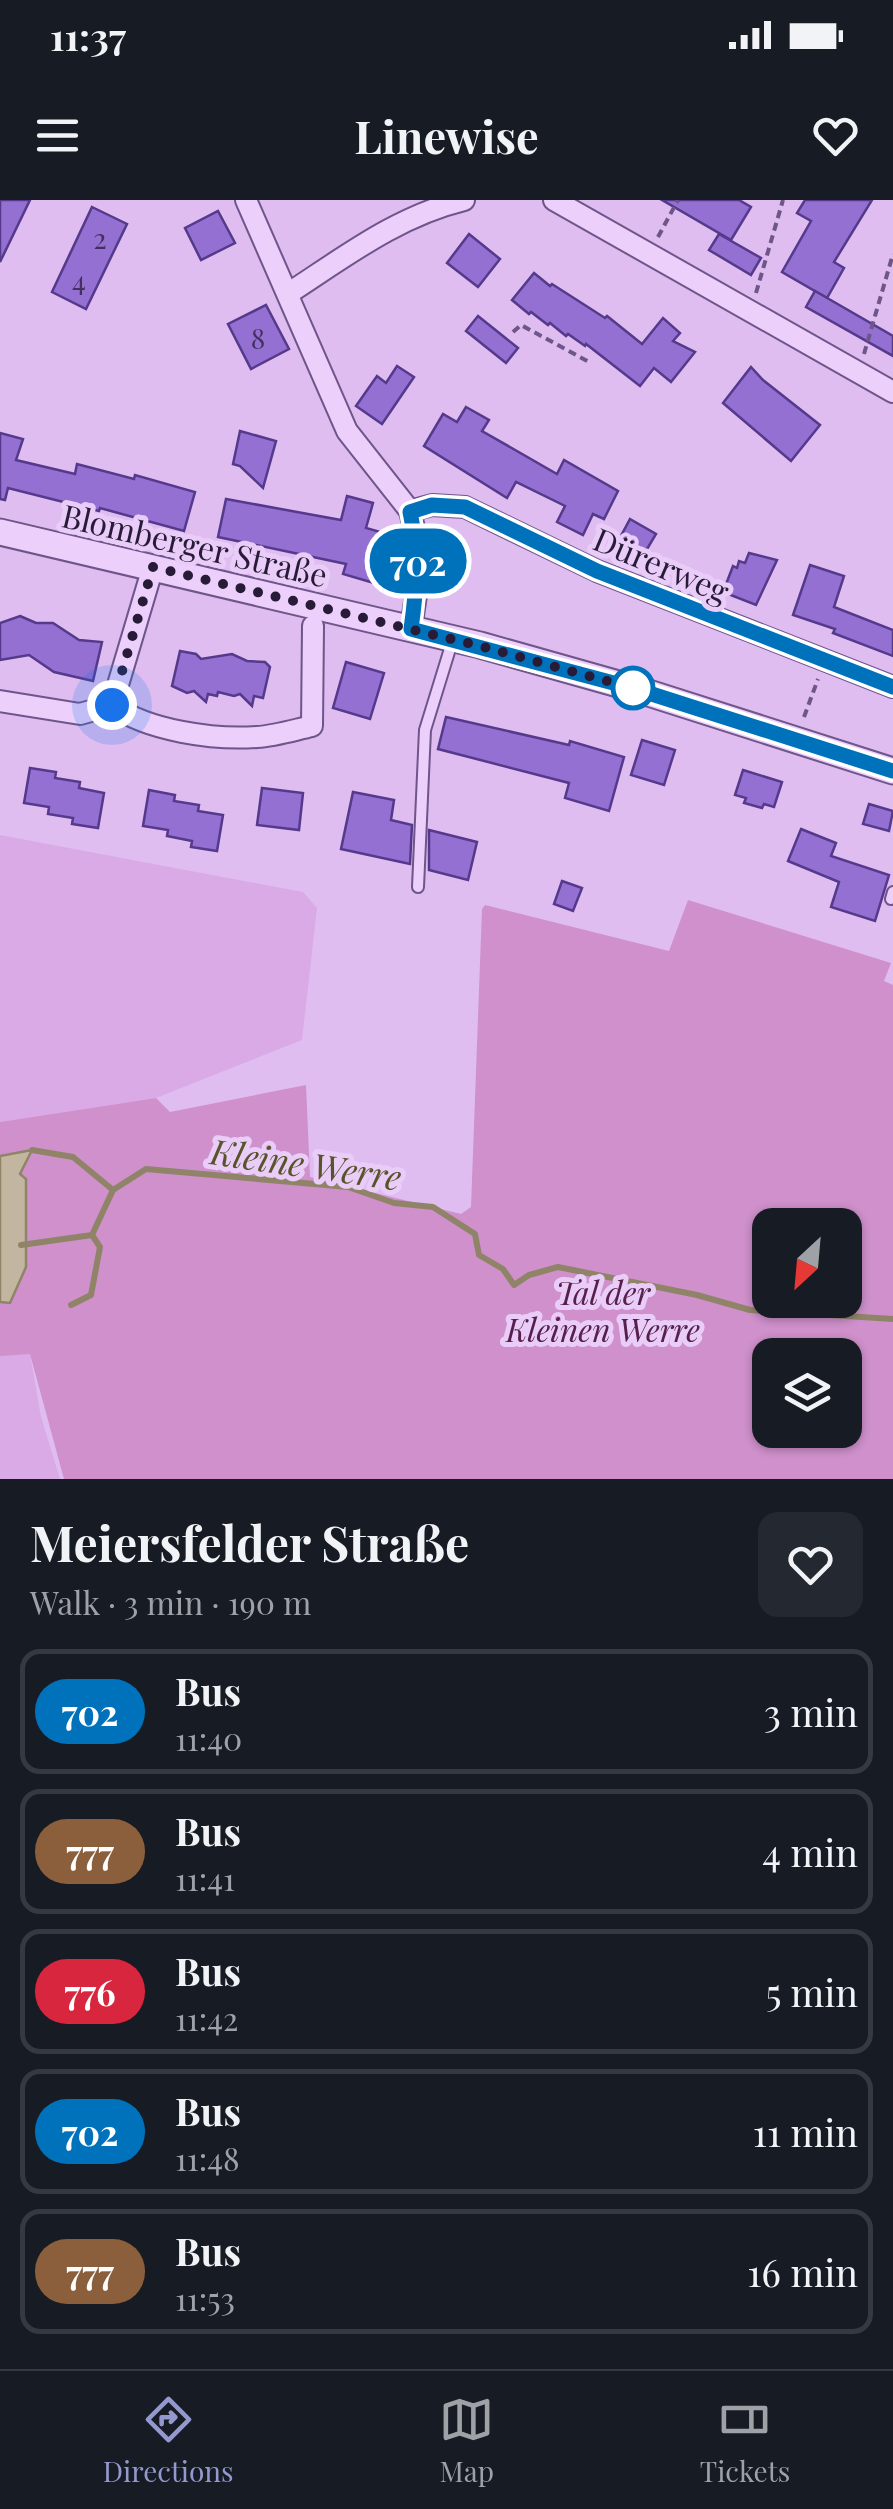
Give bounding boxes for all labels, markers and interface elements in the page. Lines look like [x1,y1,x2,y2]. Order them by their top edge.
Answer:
text: 11:37 [50,10,126,61]
text: Linewise [354,105,539,165]
icon: menu [30,108,85,163]
icon: heart [808,108,863,163]
house number: 2 [93,219,107,256]
house number: 4 [72,261,86,298]
house number: 8 [251,319,265,356]
street label: Blomberger Straße [58,493,332,595]
street label: Dürerweg [588,516,736,612]
line badge: 702 [360,528,476,594]
text: 702 [390,538,446,585]
unlabelled marker [612,667,654,709]
your location [87,680,137,730]
water label: Kleine Werre [206,1126,404,1200]
north arrow [752,1208,862,1318]
map controls [752,1208,862,1448]
park label: Tal der Kleinen Werre [504,1270,700,1350]
button: layers [752,1338,862,1448]
text: Meiersfelder Straße [30,1510,469,1574]
button: heart [758,1512,863,1617]
text: Walk · 3 min · 190 m [30,1580,311,1623]
text: Bus [175,1665,241,1716]
text: 3 min [764,1686,858,1737]
text: 702 [62,1688,118,1735]
text: 11:40 [175,1716,242,1759]
text: Bus [175,1805,241,1856]
text: 4 min [762,1826,858,1877]
text: 777 [66,1828,114,1875]
text: 11:41 [175,1856,235,1899]
text: Bus [175,1945,241,1996]
text: 5 min [766,1966,858,2017]
text: 776 [64,1968,116,2015]
text: 11:42 [175,1996,238,2039]
text: Bus [175,2085,241,2136]
text: 11 min [753,2106,858,2157]
text: 702 [62,2108,118,2155]
text: 11:48 [175,2136,240,2179]
text: Bus [175,2225,241,2276]
text: 16 min [747,2246,858,2297]
text: 777 [66,2248,114,2295]
text: 11:53 [175,2276,235,2319]
tab: Directions [103,2392,234,2489]
tab: Map [439,2392,494,2489]
tab: Tickets [700,2392,790,2489]

